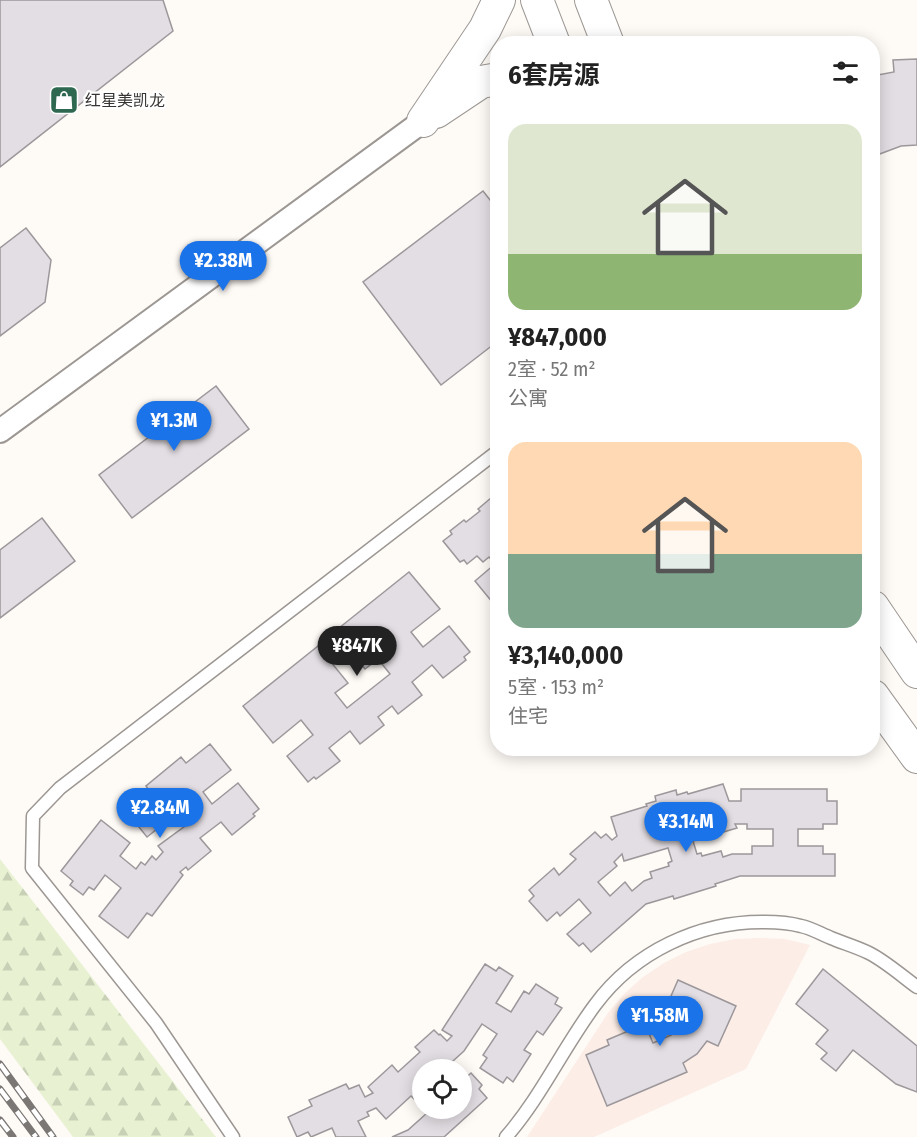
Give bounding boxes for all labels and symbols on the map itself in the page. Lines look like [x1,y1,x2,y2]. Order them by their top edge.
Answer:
shop icon: 红星美凯龙 [48,84,80,116]
place label: 红星美凯龙 [85,91,165,110]
pin: ¥2.38M [174,241,272,292]
pin: ¥1.3M [132,401,216,452]
pin: ¥847K [315,626,399,677]
pin: ¥2.84M [111,788,209,839]
pin: ¥3.14M [637,802,735,853]
pin: ¥1.58M [611,996,709,1047]

